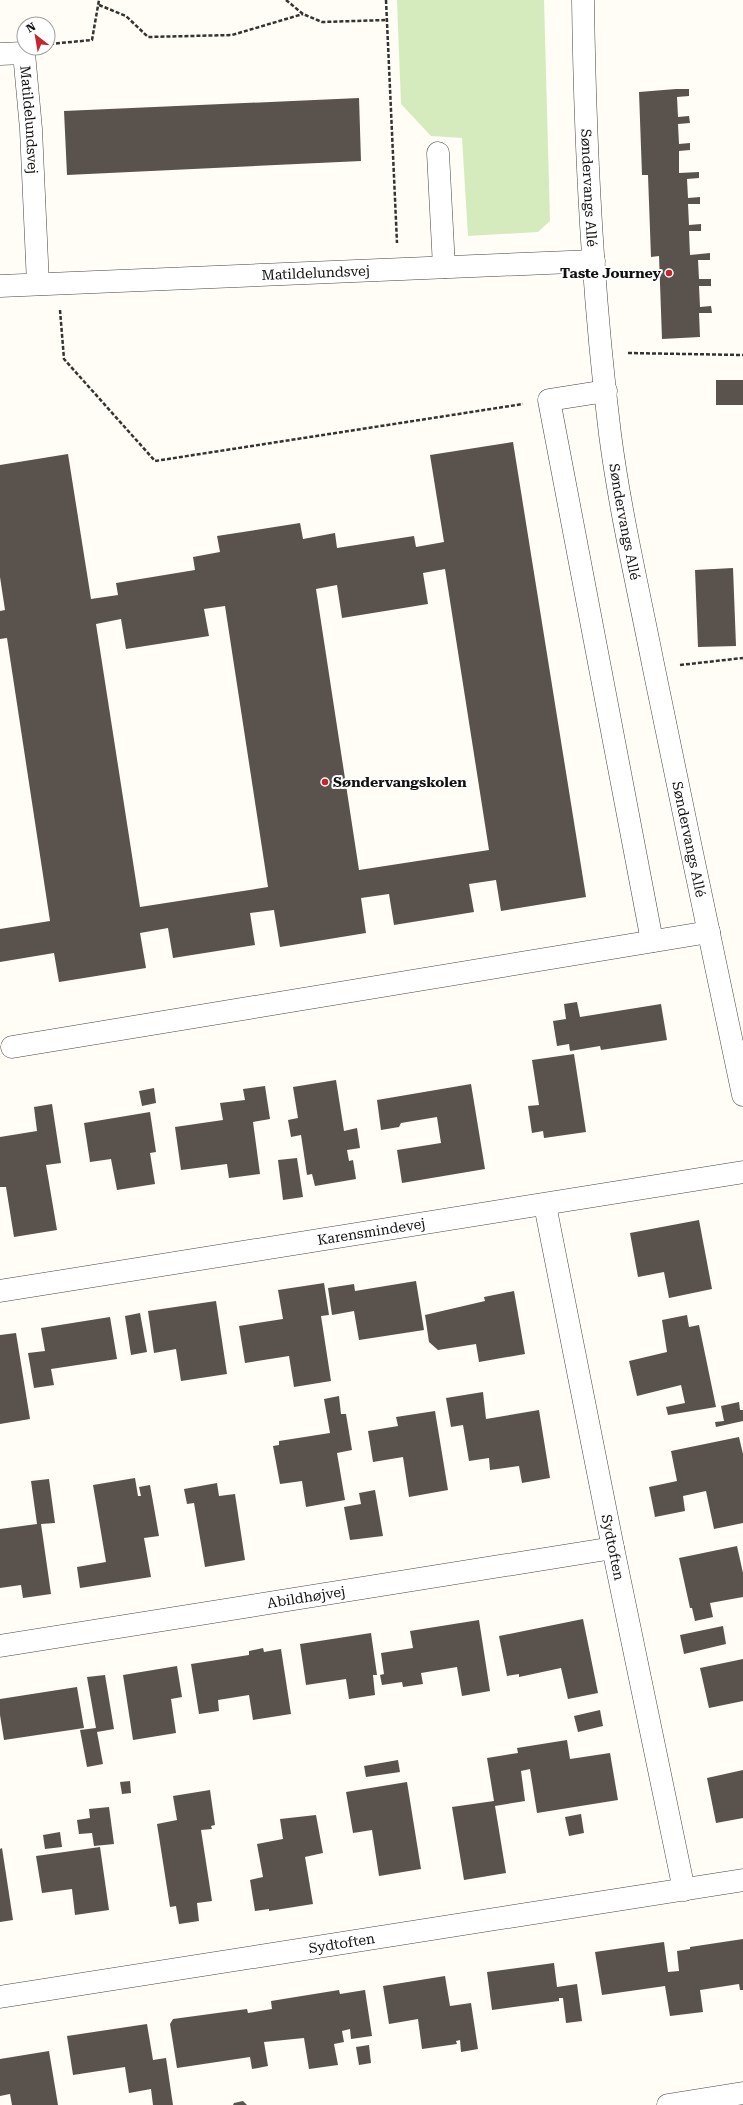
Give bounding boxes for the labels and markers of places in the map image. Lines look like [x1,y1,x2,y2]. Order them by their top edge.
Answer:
place label: Taste Journey [560,265,662,281]
marker: Taste Journey [664,268,674,278]
place label: Søndervangskolen [333,774,467,790]
marker: Søndervangskolen [320,777,330,787]

